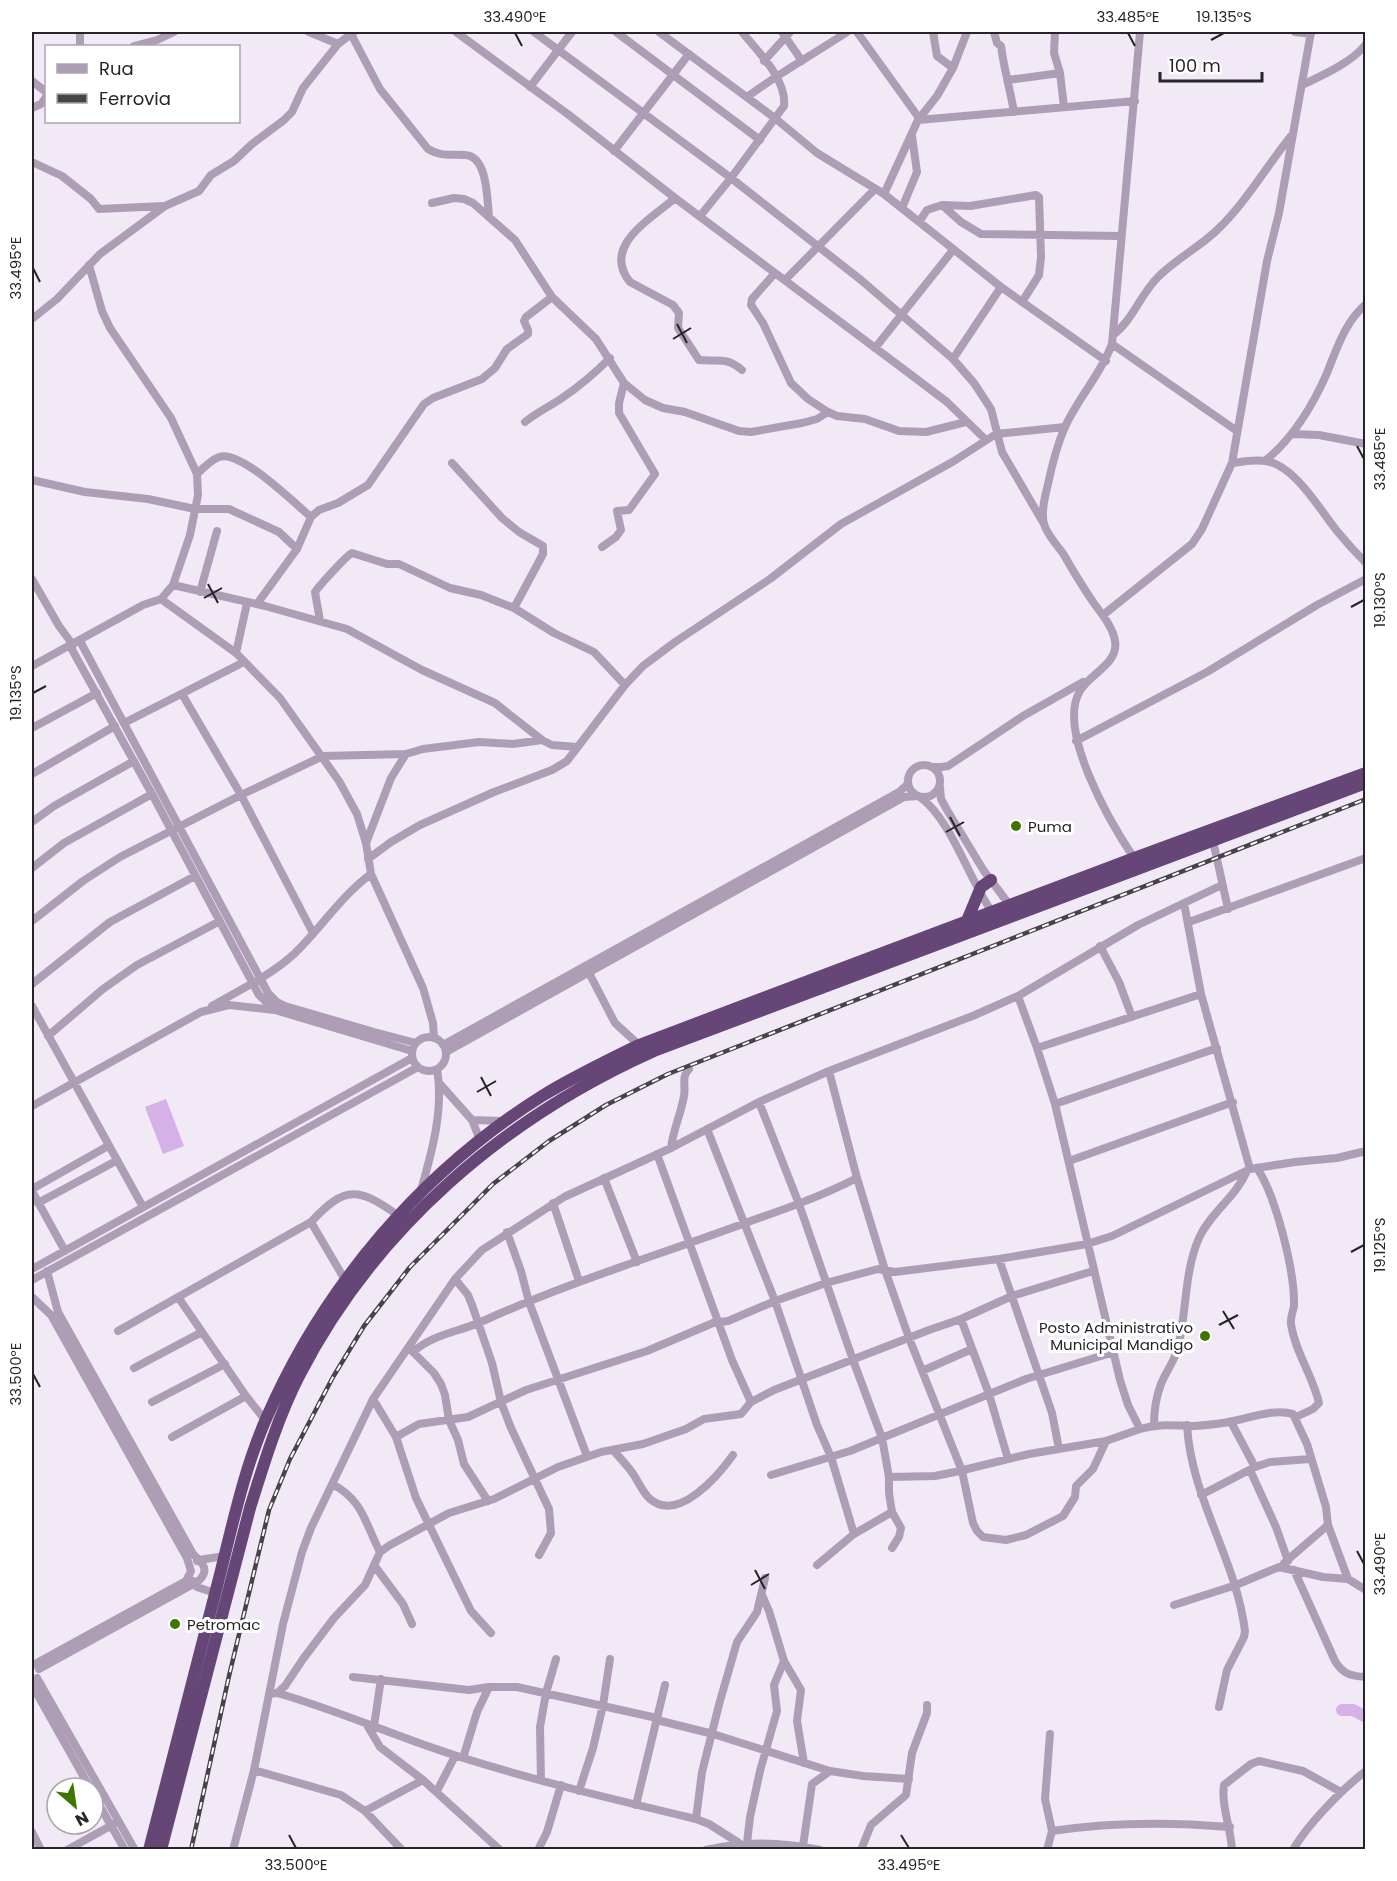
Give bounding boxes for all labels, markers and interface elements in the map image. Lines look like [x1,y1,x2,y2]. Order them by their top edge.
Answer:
text: 33.490°E [484,6,546,27]
text: 33.485°E [1097,6,1160,27]
text: 19.135°S [1196,6,1252,27]
legend [45,45,240,123]
scale bar [1160,45,1262,83]
text: 100 m [1169,53,1221,78]
text: Rua [99,56,134,81]
text: Ferrovia [99,86,171,111]
text: 33.495°E [5,237,26,299]
text: 33.485°E [1369,428,1390,491]
text: 19.130°S [1369,572,1390,628]
text: 19.135°S [5,665,26,721]
place label: Puma [1028,816,1072,837]
marker: Puma [1009,819,1023,833]
text: 19.125°S [1369,1217,1390,1273]
place label: Posto Administrativo Municipal Mandigo [1039,1317,1193,1355]
marker: Posto Administrativo Municipal Mandigo [1198,1329,1212,1343]
text: 33.500°E [5,1343,26,1405]
text: 33.490°E [1369,1533,1390,1595]
place label: Petromac [187,1614,260,1635]
marker: Petromac [168,1617,182,1631]
north arrow [45,1776,105,1836]
text: N [71,1806,93,1832]
text: 33.500°E [265,1854,327,1875]
text: 33.495°E [878,1854,940,1875]

